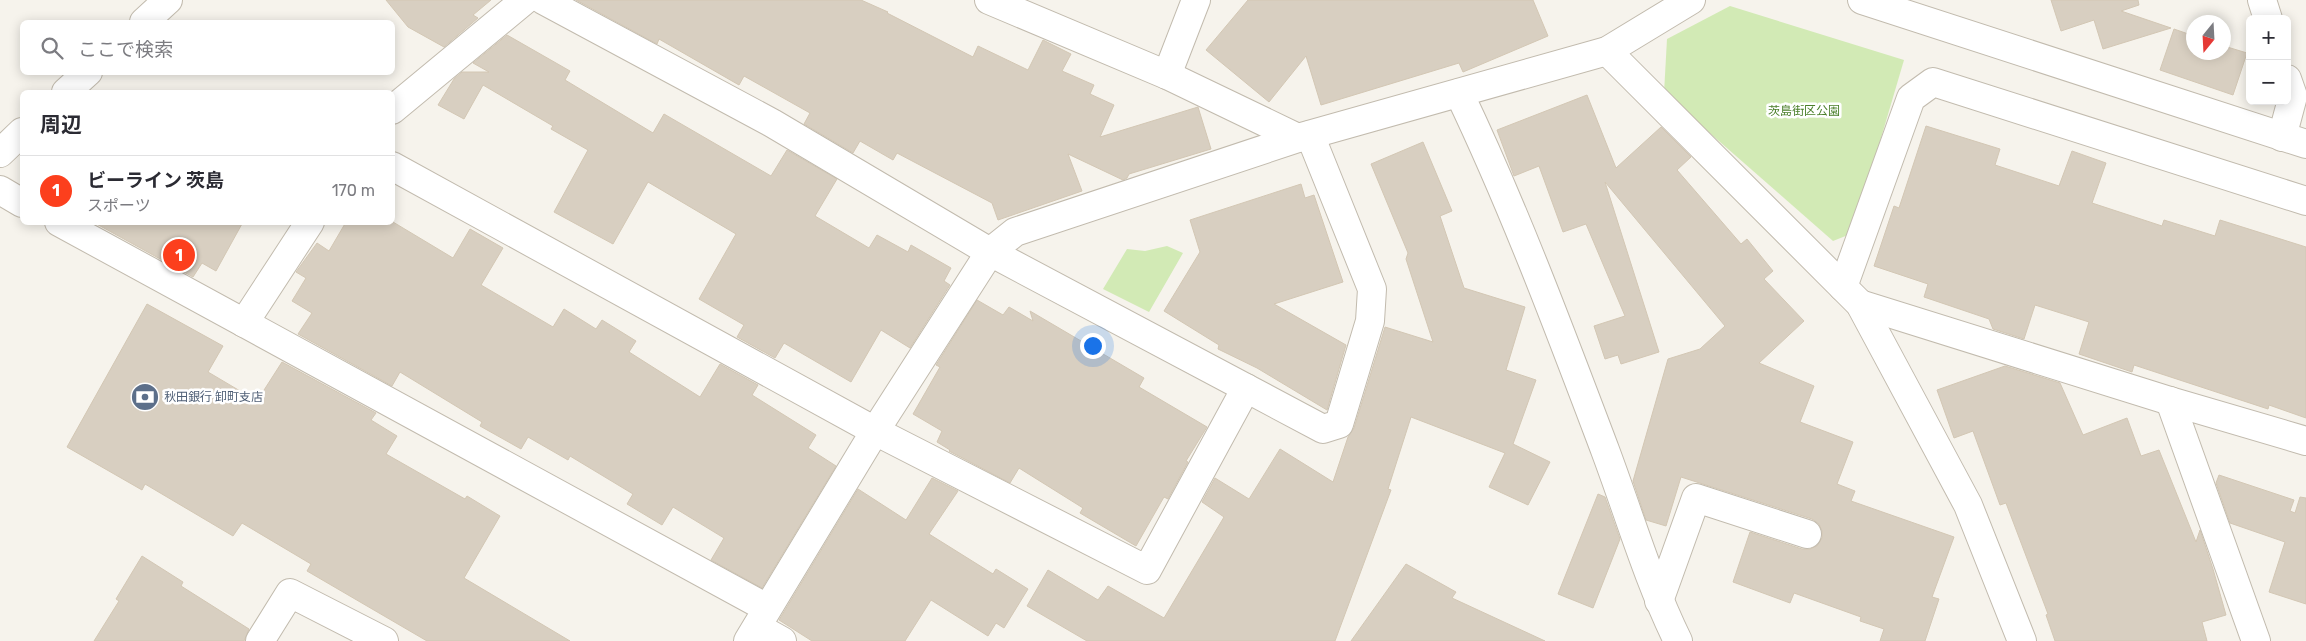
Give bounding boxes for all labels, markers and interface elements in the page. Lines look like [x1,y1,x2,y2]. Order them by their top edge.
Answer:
north arrow [2186,15,2231,60]
map controls [2246,15,2291,105]
button: + [2246,15,2291,60]
search box [20,20,395,75]
icon: search [38,34,66,62]
text: ここで検索 [78,38,173,61]
button: − [2246,60,2291,105]
park label: 茨島街区公園 [1768,104,1840,118]
text: 周辺 [40,112,82,137]
text: ビーライン 茨島 [87,169,224,192]
text: 1 [52,181,60,200]
text: 170 m [332,181,375,200]
text: スポーツ [87,196,151,215]
pin: 1 [163,236,195,274]
your location [1080,333,1106,359]
bank icon: 秋田銀行 卸町支店 [130,382,160,412]
place label: 秋田銀行 卸町支店 [164,390,263,404]

